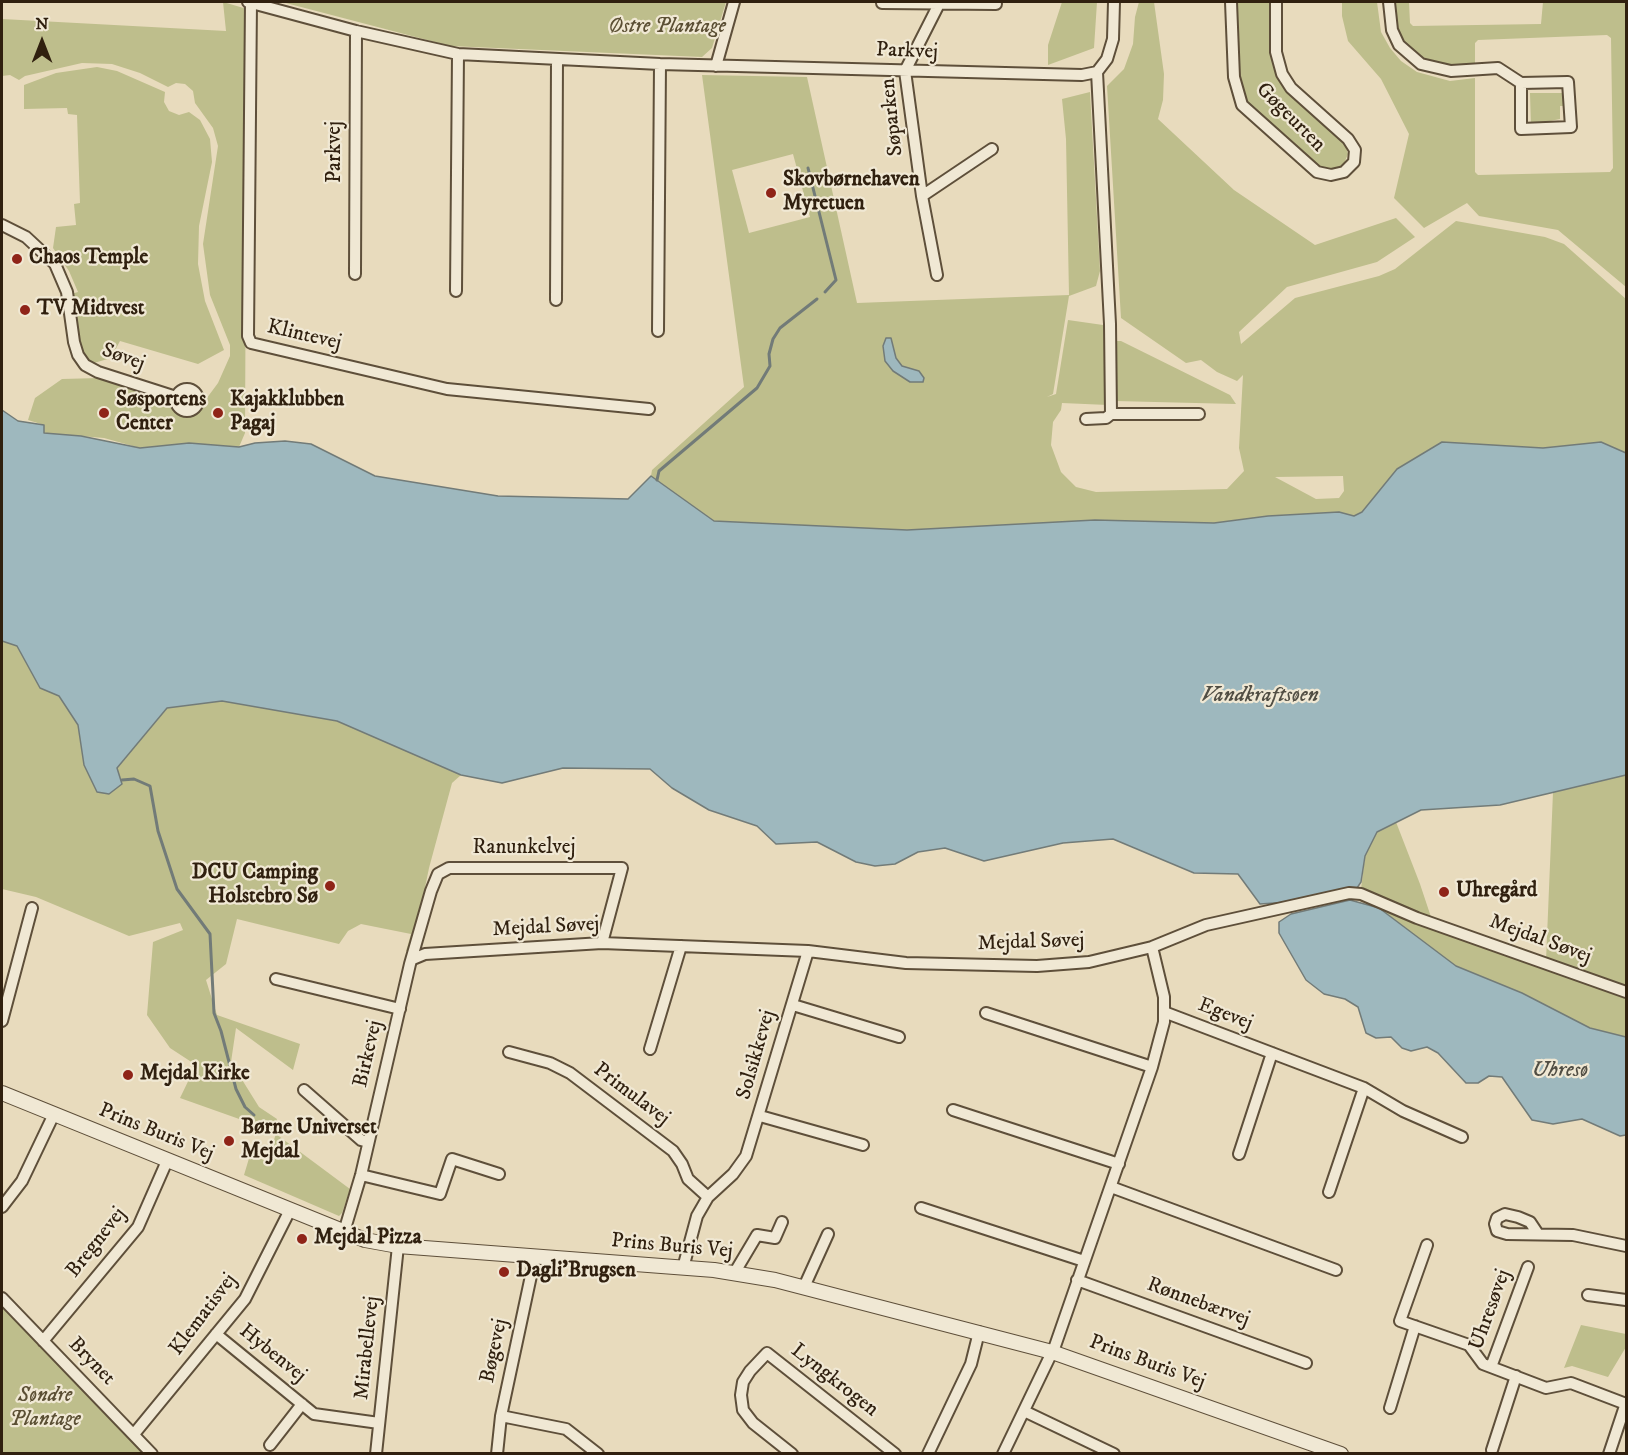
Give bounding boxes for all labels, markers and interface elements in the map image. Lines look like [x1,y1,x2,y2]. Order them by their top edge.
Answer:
north arrow [12,12,72,72]
text: N [35,14,49,34]
park label: Østre Plantage [608,15,726,41]
street label: Parkvej [875,38,939,66]
street label: Søparken [876,77,910,157]
street label: Gøgeurten [1250,78,1330,158]
street label: Parkvej [323,121,349,183]
place label: Skovbørnehaven Myretuen [783,168,920,218]
marker: Skovbørnehaven Myretuen [764,186,778,200]
place label: Chaos Temple [29,246,148,272]
marker: Chaos Temple [10,252,24,266]
place label: TV Midtvest [37,297,144,323]
marker: TV Midtvest [18,303,32,317]
street label: Klintevej [264,315,344,357]
street label: Søvej [98,339,148,377]
place label: Søsportens Center [116,388,206,438]
place label: Kajakklubben Pagaj [230,388,344,438]
marker: Søsportens Center [97,406,111,420]
marker: Kajakklubben Pagaj [211,406,225,420]
water label: Vandkraftsøen [1201,683,1319,709]
street label: Ranunkelvej [473,836,575,862]
place label: DCU Camping Holstebro Sø [192,861,318,911]
marker: DCU Camping Holstebro Sø [323,879,337,893]
place label: Uhregård [1456,879,1537,905]
marker: Uhregård [1437,885,1451,899]
street label: Mejdal Søvej [1485,910,1595,970]
street label: Mejdal Søvej [492,913,600,943]
street label: Mejdal Søvej [977,929,1085,957]
street label: Egevej [1194,993,1256,1037]
street label: Solsikkevej [732,1007,782,1103]
street label: Birkevej [349,1018,389,1090]
street label: Primulavej [588,1058,674,1132]
water label: Uhresø [1532,1058,1588,1084]
place label: Mejdal Kirke [140,1062,250,1088]
marker: Mejdal Kirke [121,1068,135,1082]
street label: Prins Buris Vej [95,1098,217,1168]
place label: Børne Universet Mejdal [241,1116,377,1166]
marker: Børne Universet Mejdal [222,1134,236,1148]
street label: Bregnevej [62,1203,132,1283]
place label: Mejdal Pizza [314,1226,422,1252]
street label: Prins Buris Vej [610,1229,734,1265]
marker: Mejdal Pizza [295,1232,309,1246]
place label: Dagli'Brugsen [516,1259,636,1285]
marker: Dagli'Brugsen [497,1265,511,1279]
street label: Uhresøvej [1465,1266,1517,1354]
street label: Klematisvej [165,1269,243,1361]
street label: Rønnebærvej [1143,1273,1253,1333]
street label: Mirabellevej [350,1295,386,1401]
street label: Bøgevej [476,1316,514,1386]
street label: Hybenvej [233,1319,311,1389]
street label: Prins Buris Vej [1085,1330,1209,1396]
street label: Brynet [62,1333,120,1391]
street label: Lyngkrogen [785,1339,883,1423]
park label: Søndre Plantage [9,1384,81,1434]

